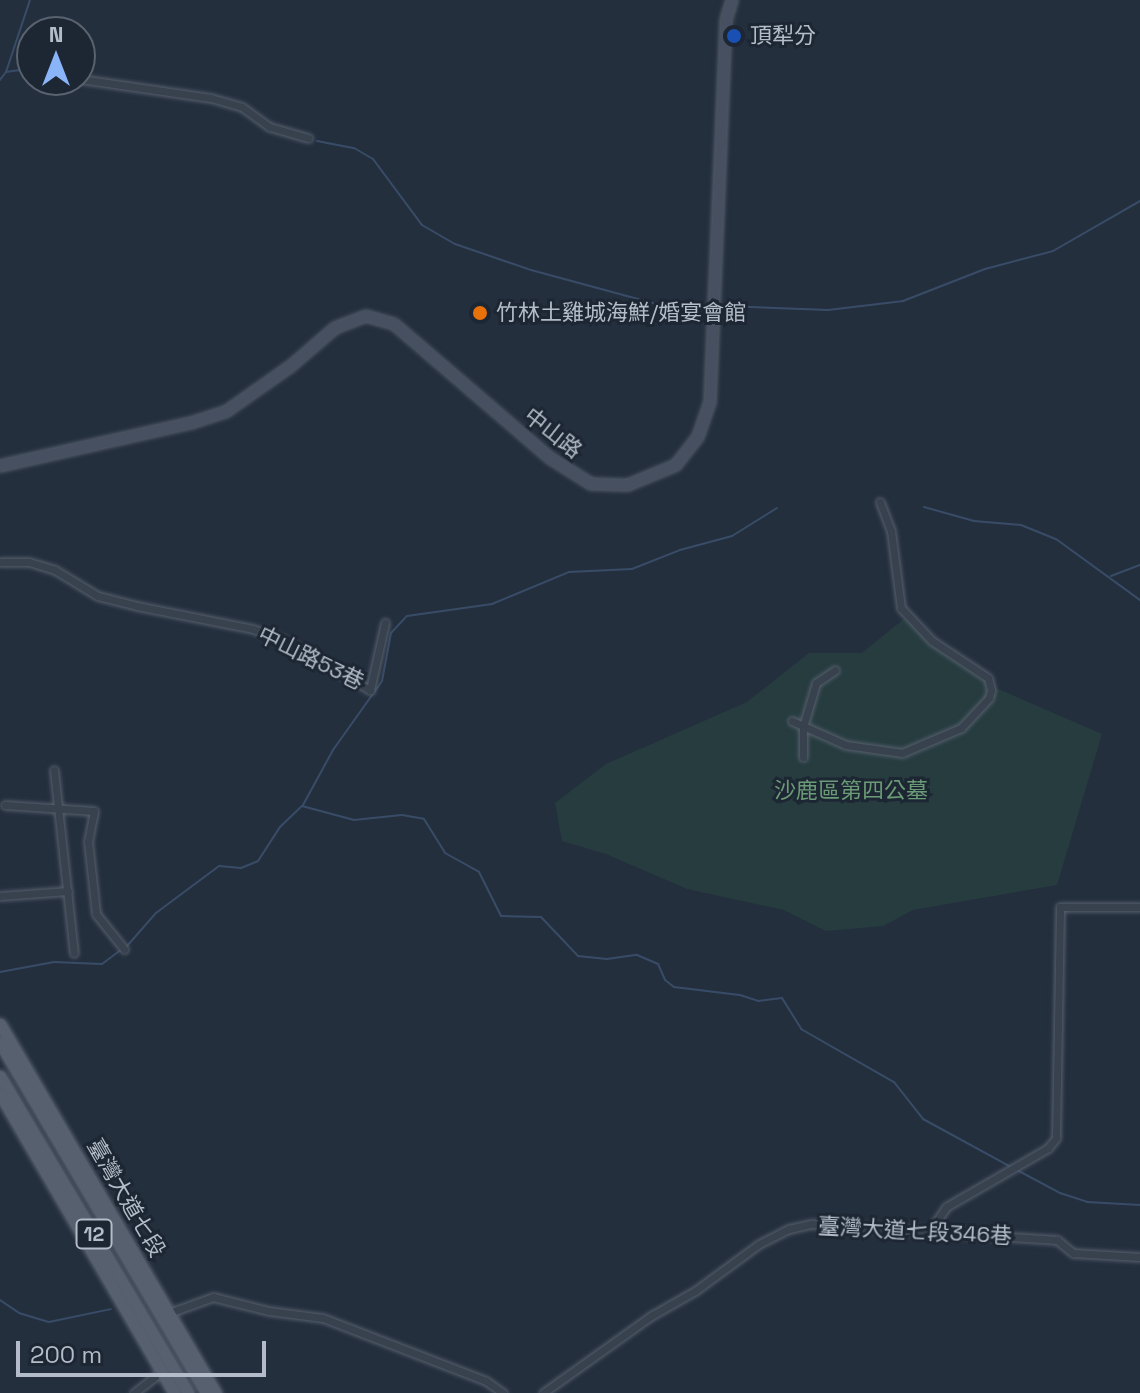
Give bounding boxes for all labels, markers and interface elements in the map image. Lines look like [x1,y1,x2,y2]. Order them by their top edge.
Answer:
north arrow [16,16,96,96]
text: N [49,20,63,48]
place label: 頂犁分 [750,23,816,49]
marker: 頂犁分 [725,27,743,45]
place label: 竹林土雞城海鮮/婚宴會館 [496,300,746,326]
marker: 竹林土雞城海鮮/婚宴會館 [471,304,489,322]
street label: 中山路 [519,402,587,464]
street label: 中山路53巷 [254,621,368,695]
park label: 沙鹿區第四公墓 [774,778,928,804]
street label: 臺灣大道七段 [82,1134,170,1262]
street label: 臺灣大道七段346巷 [817,1213,1013,1249]
road number: 12 [74,1218,114,1250]
scale bar [20,1325,270,1375]
text: 200 m [30,1339,102,1370]

